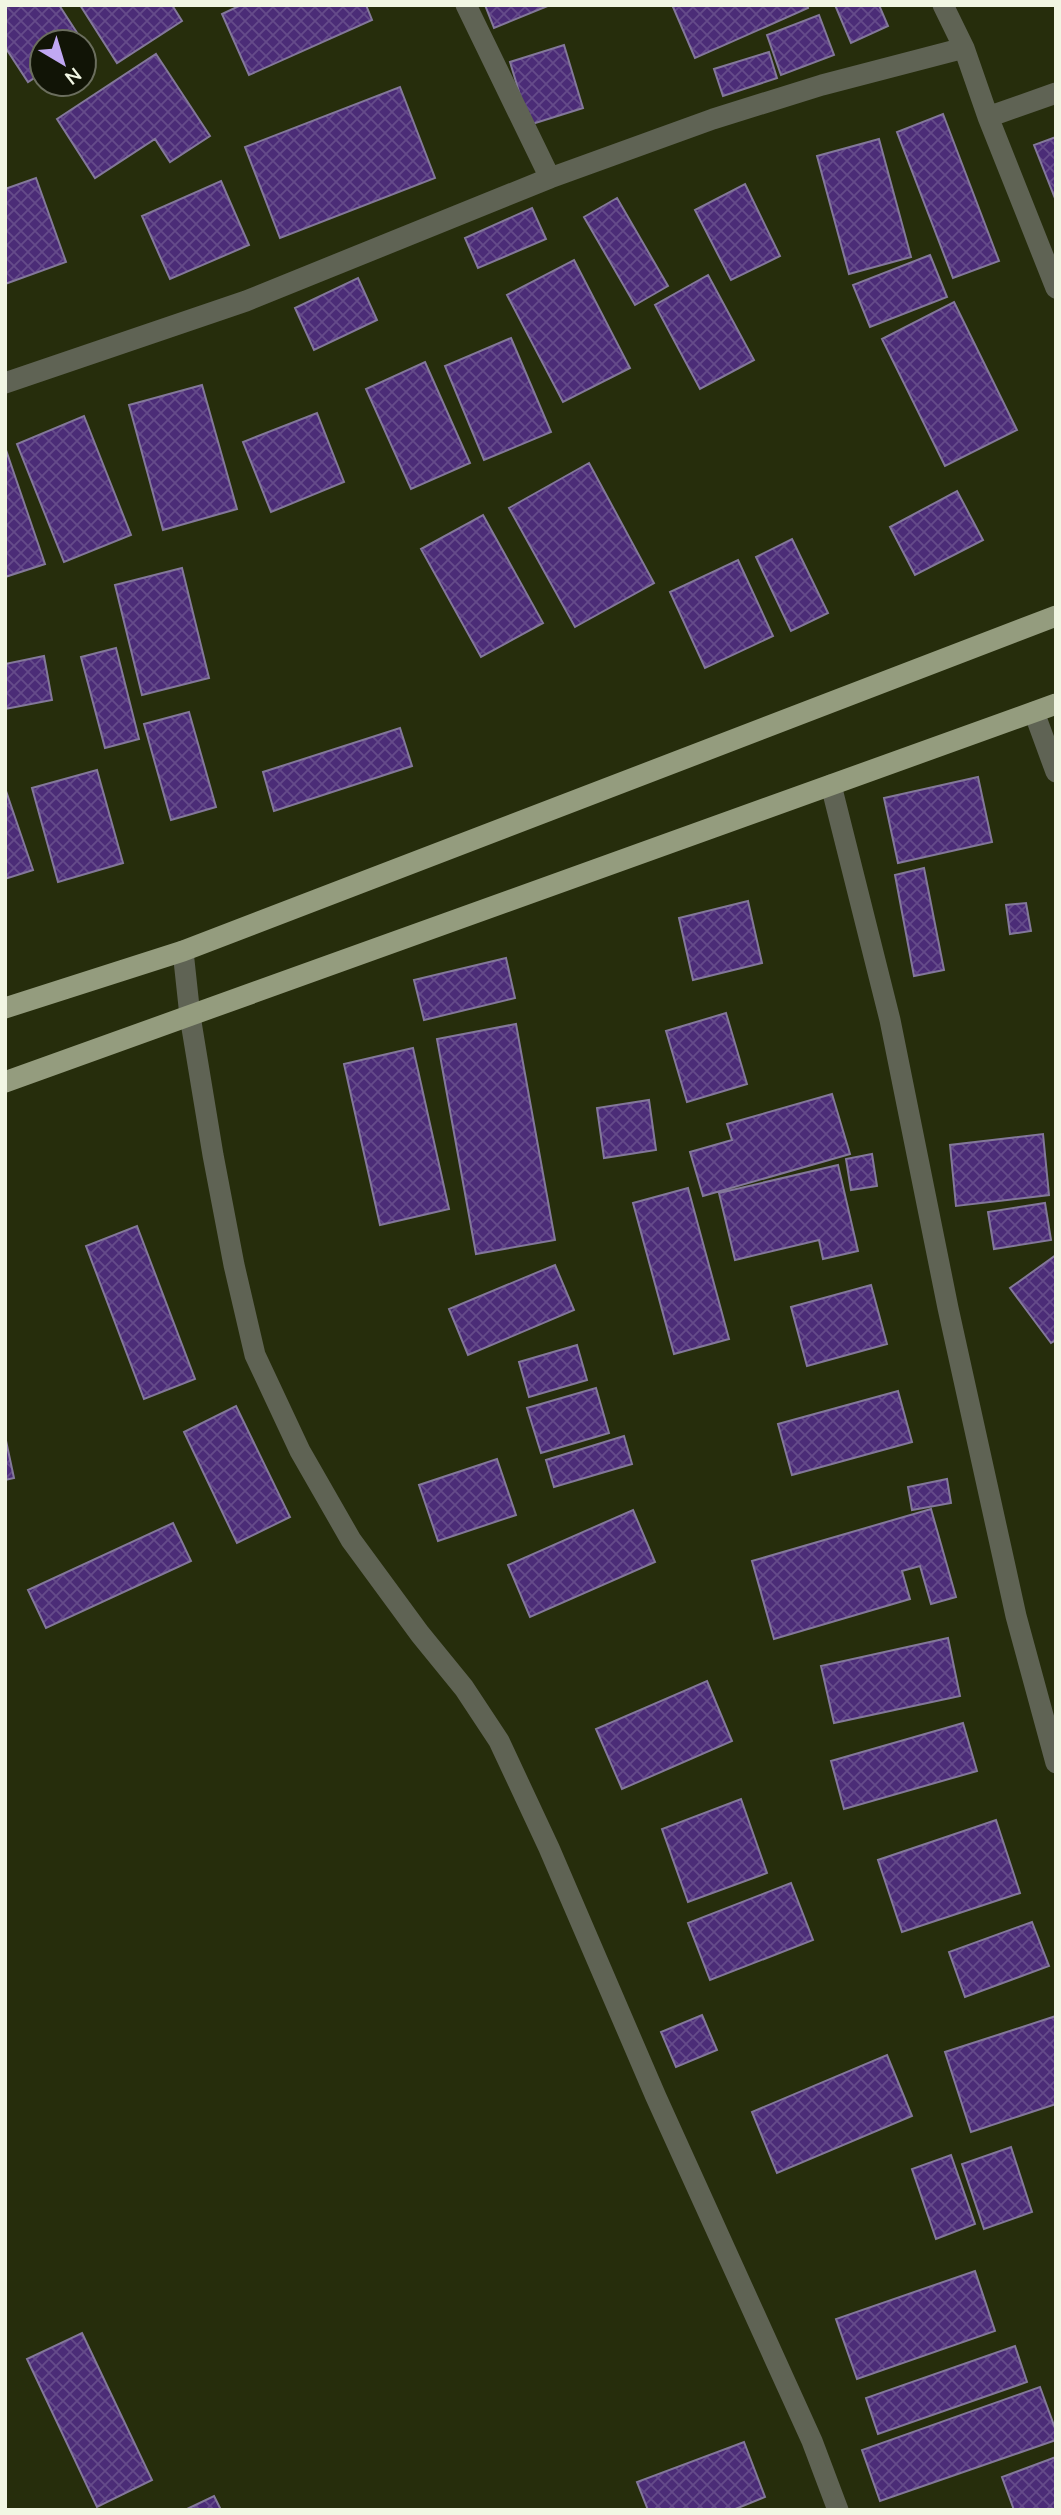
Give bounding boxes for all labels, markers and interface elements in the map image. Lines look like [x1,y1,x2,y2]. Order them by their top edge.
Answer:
north arrow [28,28,98,98]
text: N [60,63,87,90]

